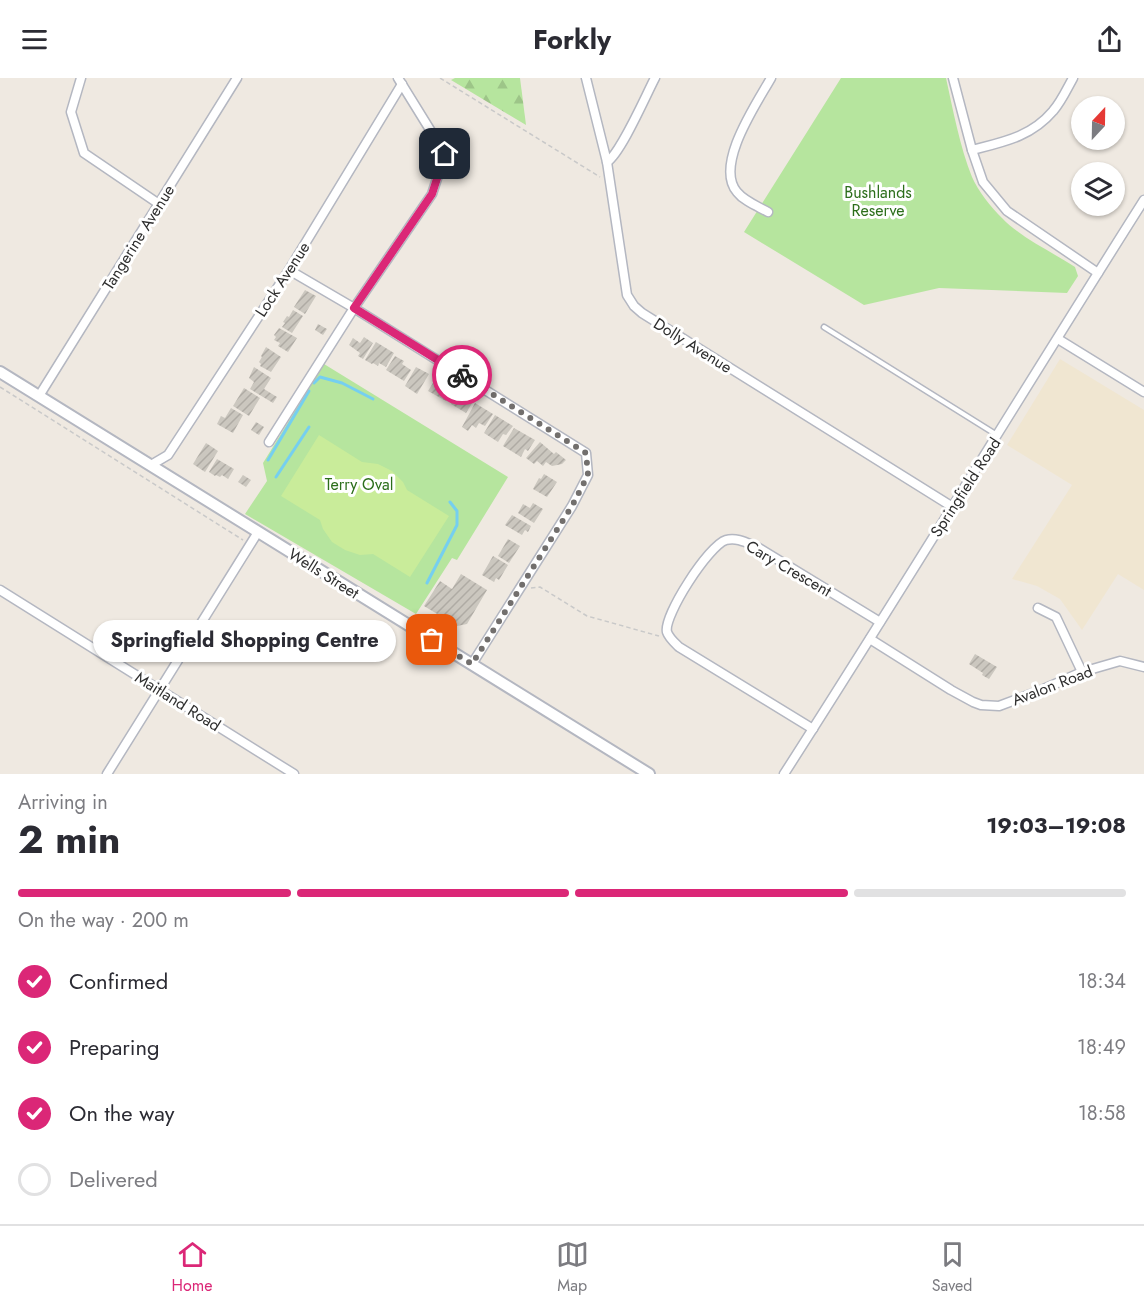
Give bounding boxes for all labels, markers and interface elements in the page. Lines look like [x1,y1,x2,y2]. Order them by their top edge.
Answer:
text: Forkly [533,20,611,59]
icon: menu [18,23,51,56]
icon: share [1093,23,1126,56]
north arrow [1071,96,1125,150]
map controls [1071,96,1125,216]
pin [419,128,470,179]
icon: home [428,137,461,170]
button: layers [1071,162,1125,216]
street label: Tangerine Avenue [97,180,180,294]
park label: Bushlands Reserve [844,181,912,222]
street label: Lock Avenue [250,237,315,321]
street label: Dolly Avenue [649,312,736,379]
courier [432,345,492,405]
icon: bike [446,359,479,392]
street label: Springfield Road [925,433,1006,541]
park label: Terry Oval [325,473,393,496]
street label: Cary Crescent [742,535,836,602]
street label: Wells Street [284,543,364,604]
pin [406,614,457,665]
callout: Springfield Shopping Centre [93,619,396,661]
icon: bag [415,623,448,656]
text: Springfield Shopping Centre [110,626,379,655]
street label: Avalon Road [1009,660,1096,711]
street label: Maitland Road [131,666,225,737]
text: Arriving in [18,788,108,817]
text: 19:03–19:08 [986,809,1126,841]
text: 2 min [18,811,120,868]
text: On the way · 200 m [18,906,189,935]
icon: check [18,965,51,998]
text: Confirmed [69,965,168,997]
text: 18:34 [1078,967,1126,996]
icon: check [18,1031,51,1064]
text: Preparing [69,1031,160,1063]
text: 18:49 [1077,1033,1126,1062]
icon: check [18,1097,51,1130]
text: On the way [69,1097,174,1129]
text: 18:58 [1078,1099,1126,1128]
text: Delivered [69,1163,158,1195]
tab: Home [172,1238,212,1297]
tab: Map [556,1238,589,1297]
tab: Saved [932,1238,972,1297]

